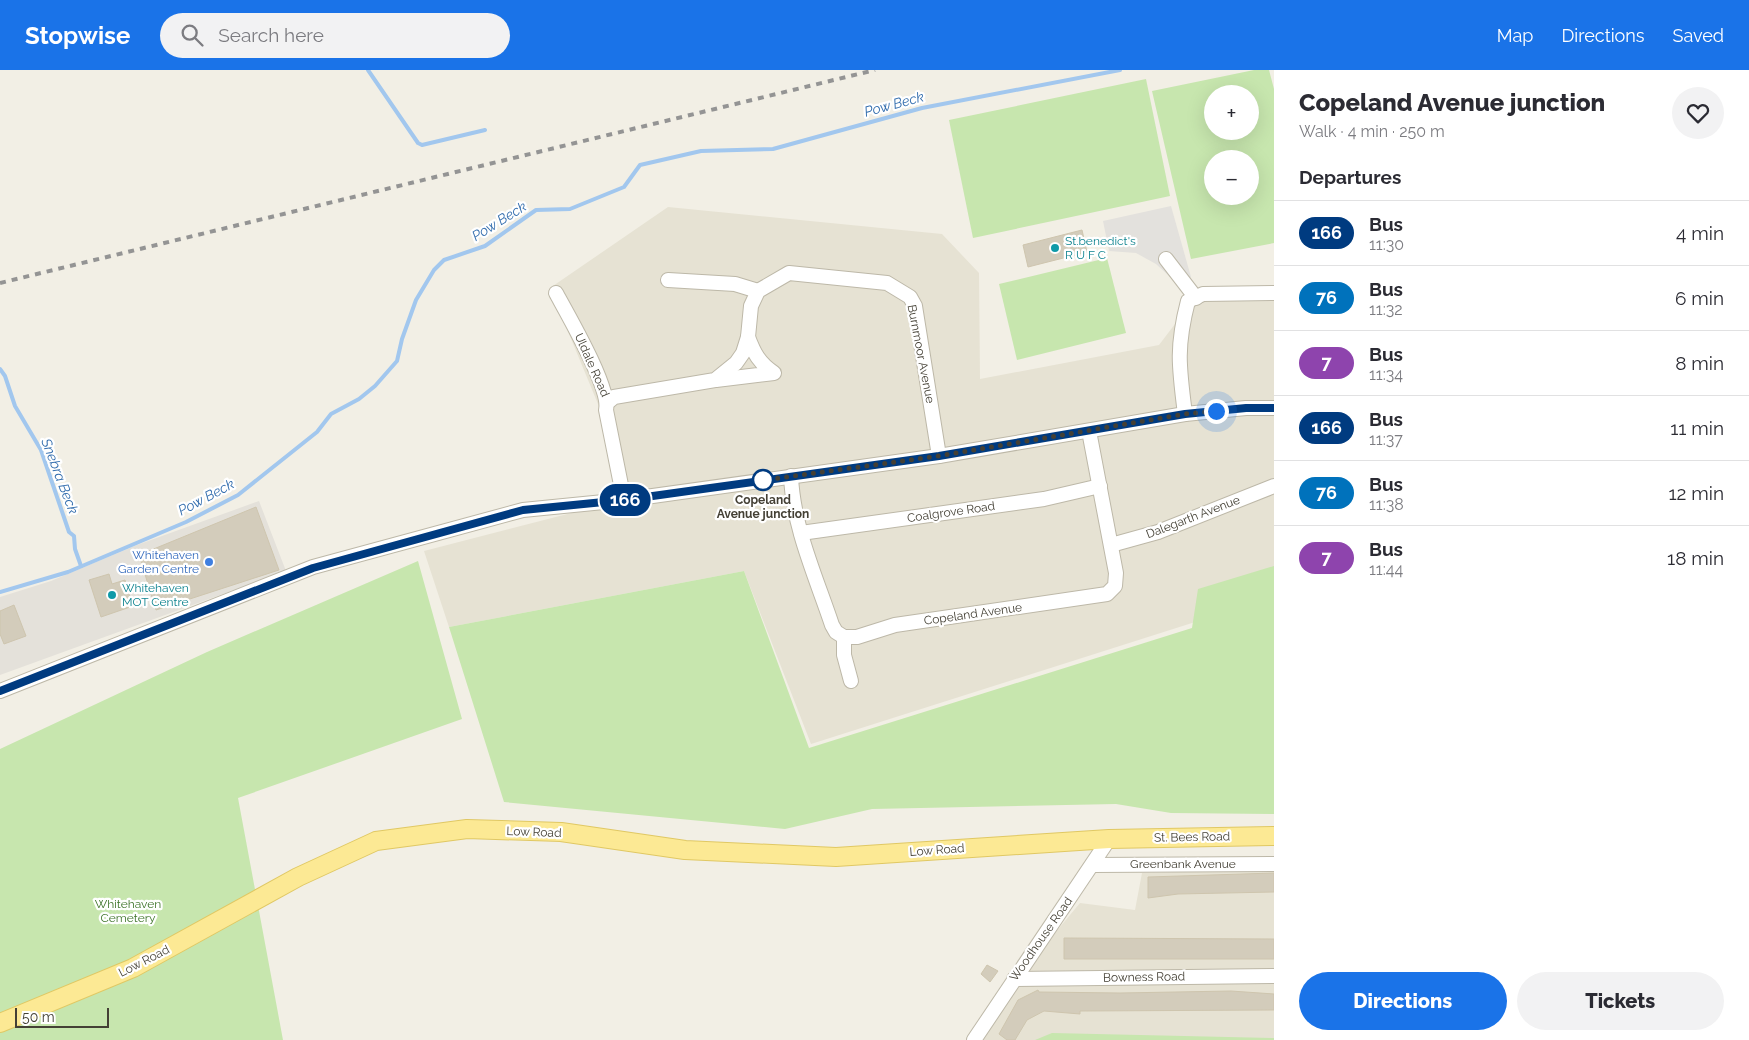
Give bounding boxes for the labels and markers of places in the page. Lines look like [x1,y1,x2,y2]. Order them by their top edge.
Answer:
place label: St.benedict's R U F C [1065,234,1136,262]
marker: St.benedict's R U F C [1049,242,1061,254]
marker: Copeland Avenue junction [752,469,774,491]
place label: Copeland Avenue junction [717,493,809,521]
place label: Whitehaven Garden Centre [118,548,199,576]
marker: Whitehaven Garden Centre [203,556,215,568]
place label: Whitehaven MOT Centre [122,581,189,609]
marker: Whitehaven MOT Centre [106,589,118,601]

